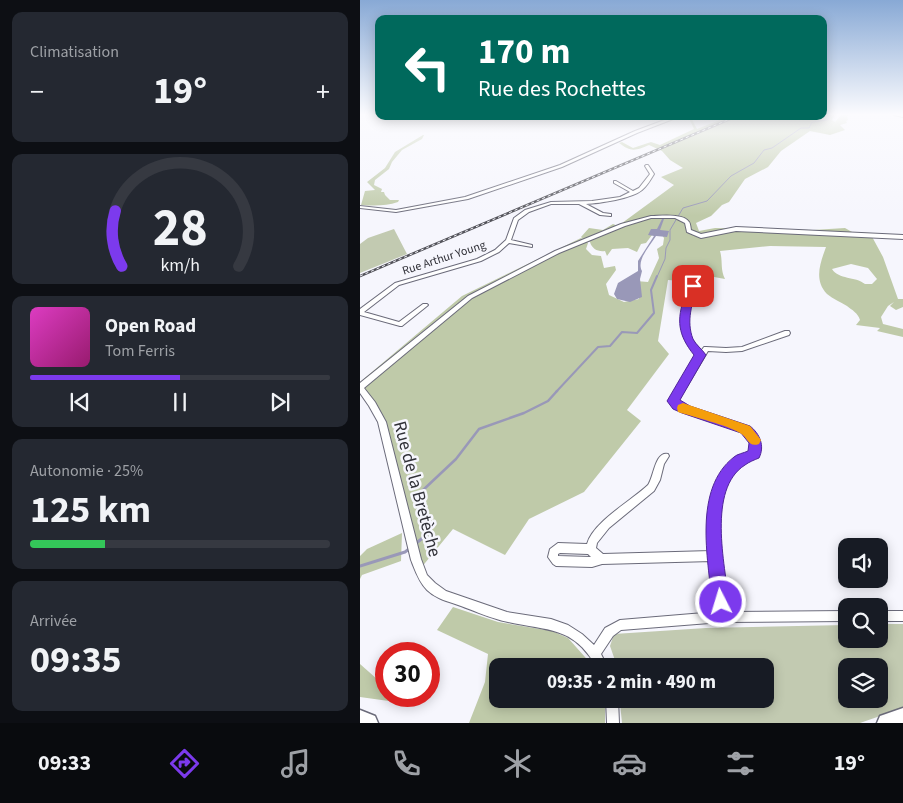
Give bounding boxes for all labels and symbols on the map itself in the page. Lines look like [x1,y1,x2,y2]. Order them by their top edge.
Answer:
street label: Rue Arthur Young [400,236,488,280]
pin [672,265,714,307]
street label: Rue de la Bretèche [387,418,447,560]
position arrow [694,575,746,627]
speed limit sign: 30 [375,642,440,707]

